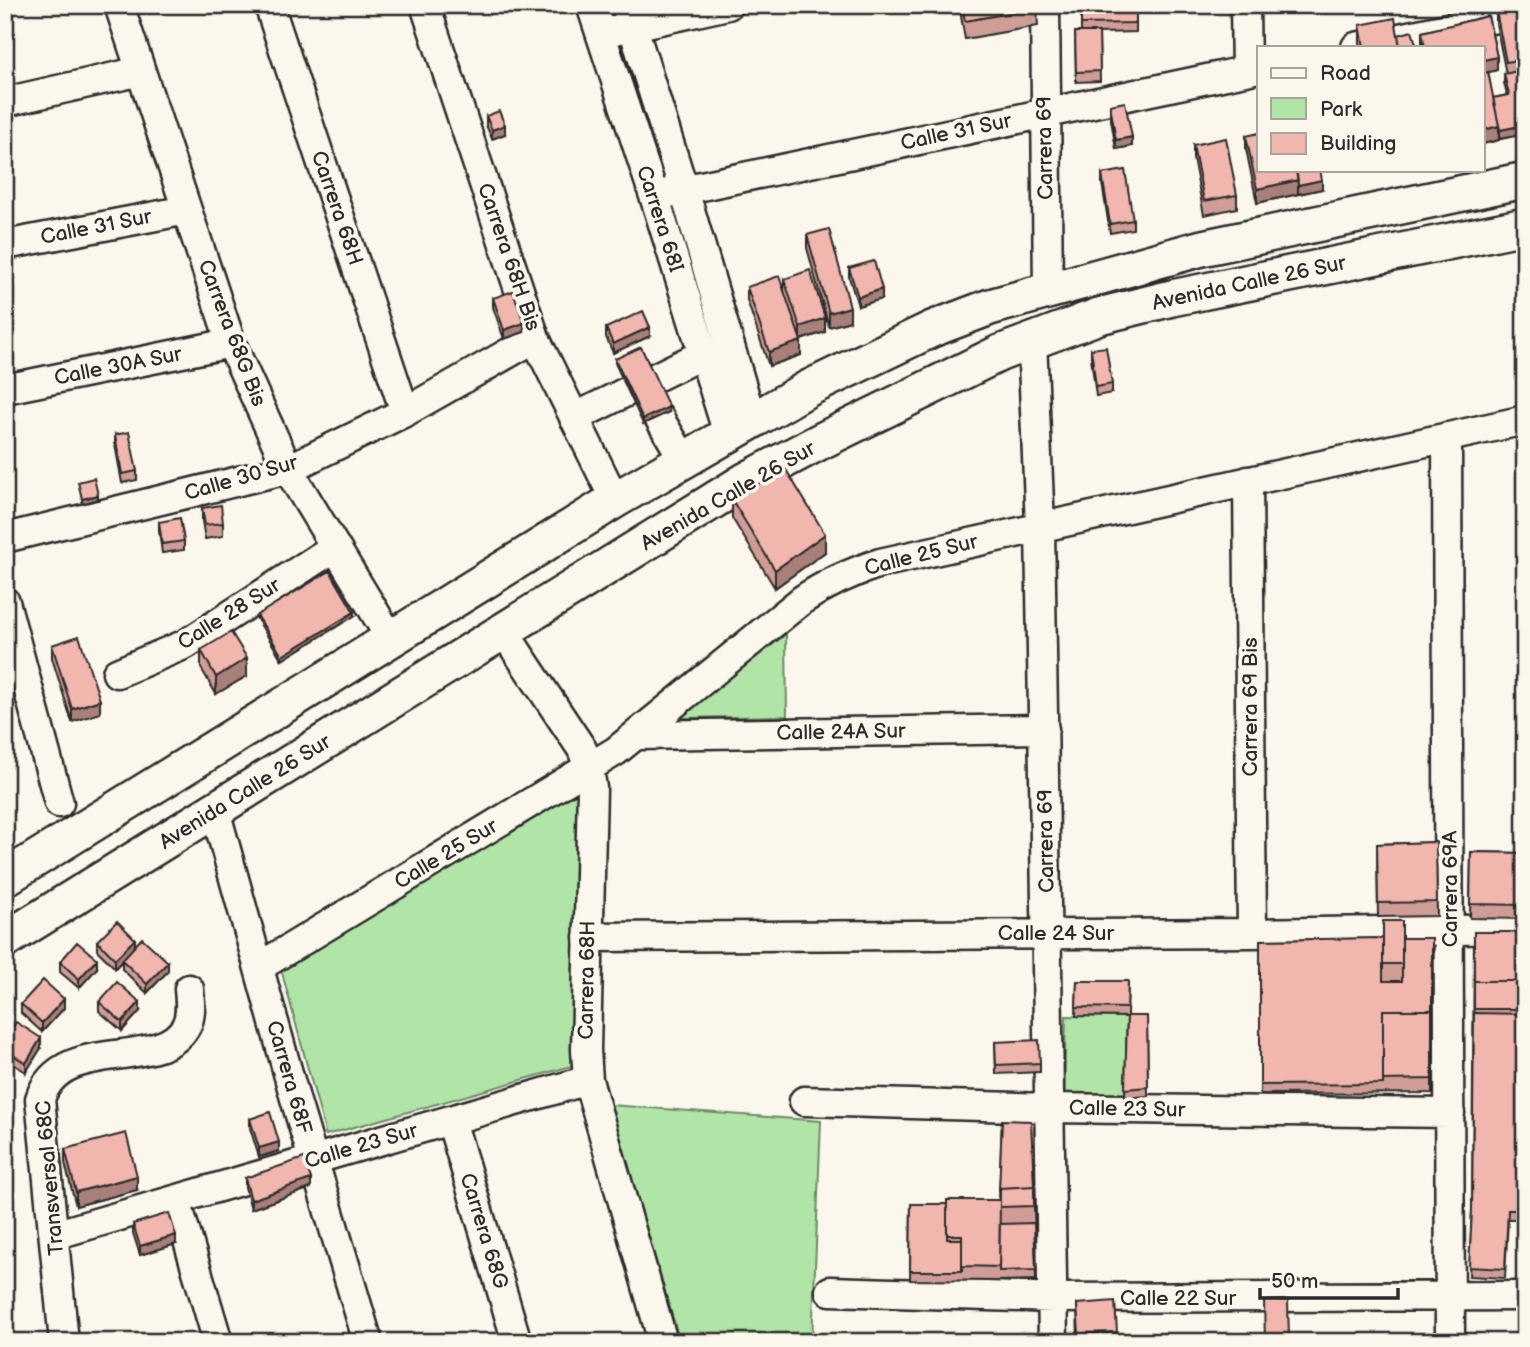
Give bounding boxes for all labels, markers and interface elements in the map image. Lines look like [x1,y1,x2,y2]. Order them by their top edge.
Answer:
legend [1257,46,1484,172]
text: Road [1320,61,1371,86]
street label: Carrera 69 [1032,96,1058,200]
text: Park [1320,97,1363,122]
street label: Calle 31 Sur [898,108,1014,156]
text: Building [1320,131,1396,156]
street label: Carrera 68H [306,148,368,268]
street label: Carrera 68I [631,163,689,275]
street label: Carrera 68H Bis [472,180,546,334]
street label: Calle 31 Sur [38,204,154,250]
street label: Avenida Calle 26 Sur [1150,250,1349,316]
street label: Carrera 68G Bis [193,256,271,410]
street label: Calle 30A Sur [52,341,184,391]
street label: Avenida Calle 26 Sur [636,436,820,556]
street label: Calle 30 Sur [181,450,301,506]
street label: Calle 25 Sur [862,529,981,581]
street label: Calle 28 Sur [173,572,285,655]
street label: Carrera 69 Bis [1238,637,1263,777]
street label: Calle 24A Sur [776,718,906,746]
street label: Avenida Calle 26 Sur [155,729,336,855]
street label: Carrera 69 [1033,789,1059,893]
street label: Calle 25 Sur [390,813,502,895]
street label: Carrera 69A [1438,831,1463,947]
street label: Carrera 68H [573,920,601,1040]
street label: Calle 24 Sur [998,921,1115,946]
street label: Carrera 68F [261,1018,317,1137]
street label: Calle 23 Sur [1069,1095,1186,1123]
street label: Transversal 68C [31,1099,69,1256]
street label: Calle 23 Sur [302,1118,421,1174]
street label: Carrera 68G [455,1170,514,1292]
scale bar [1260,1256,1399,1300]
text: 50 m [1271,1269,1318,1294]
street label: Calle 22 Sur [1120,1286,1237,1311]

